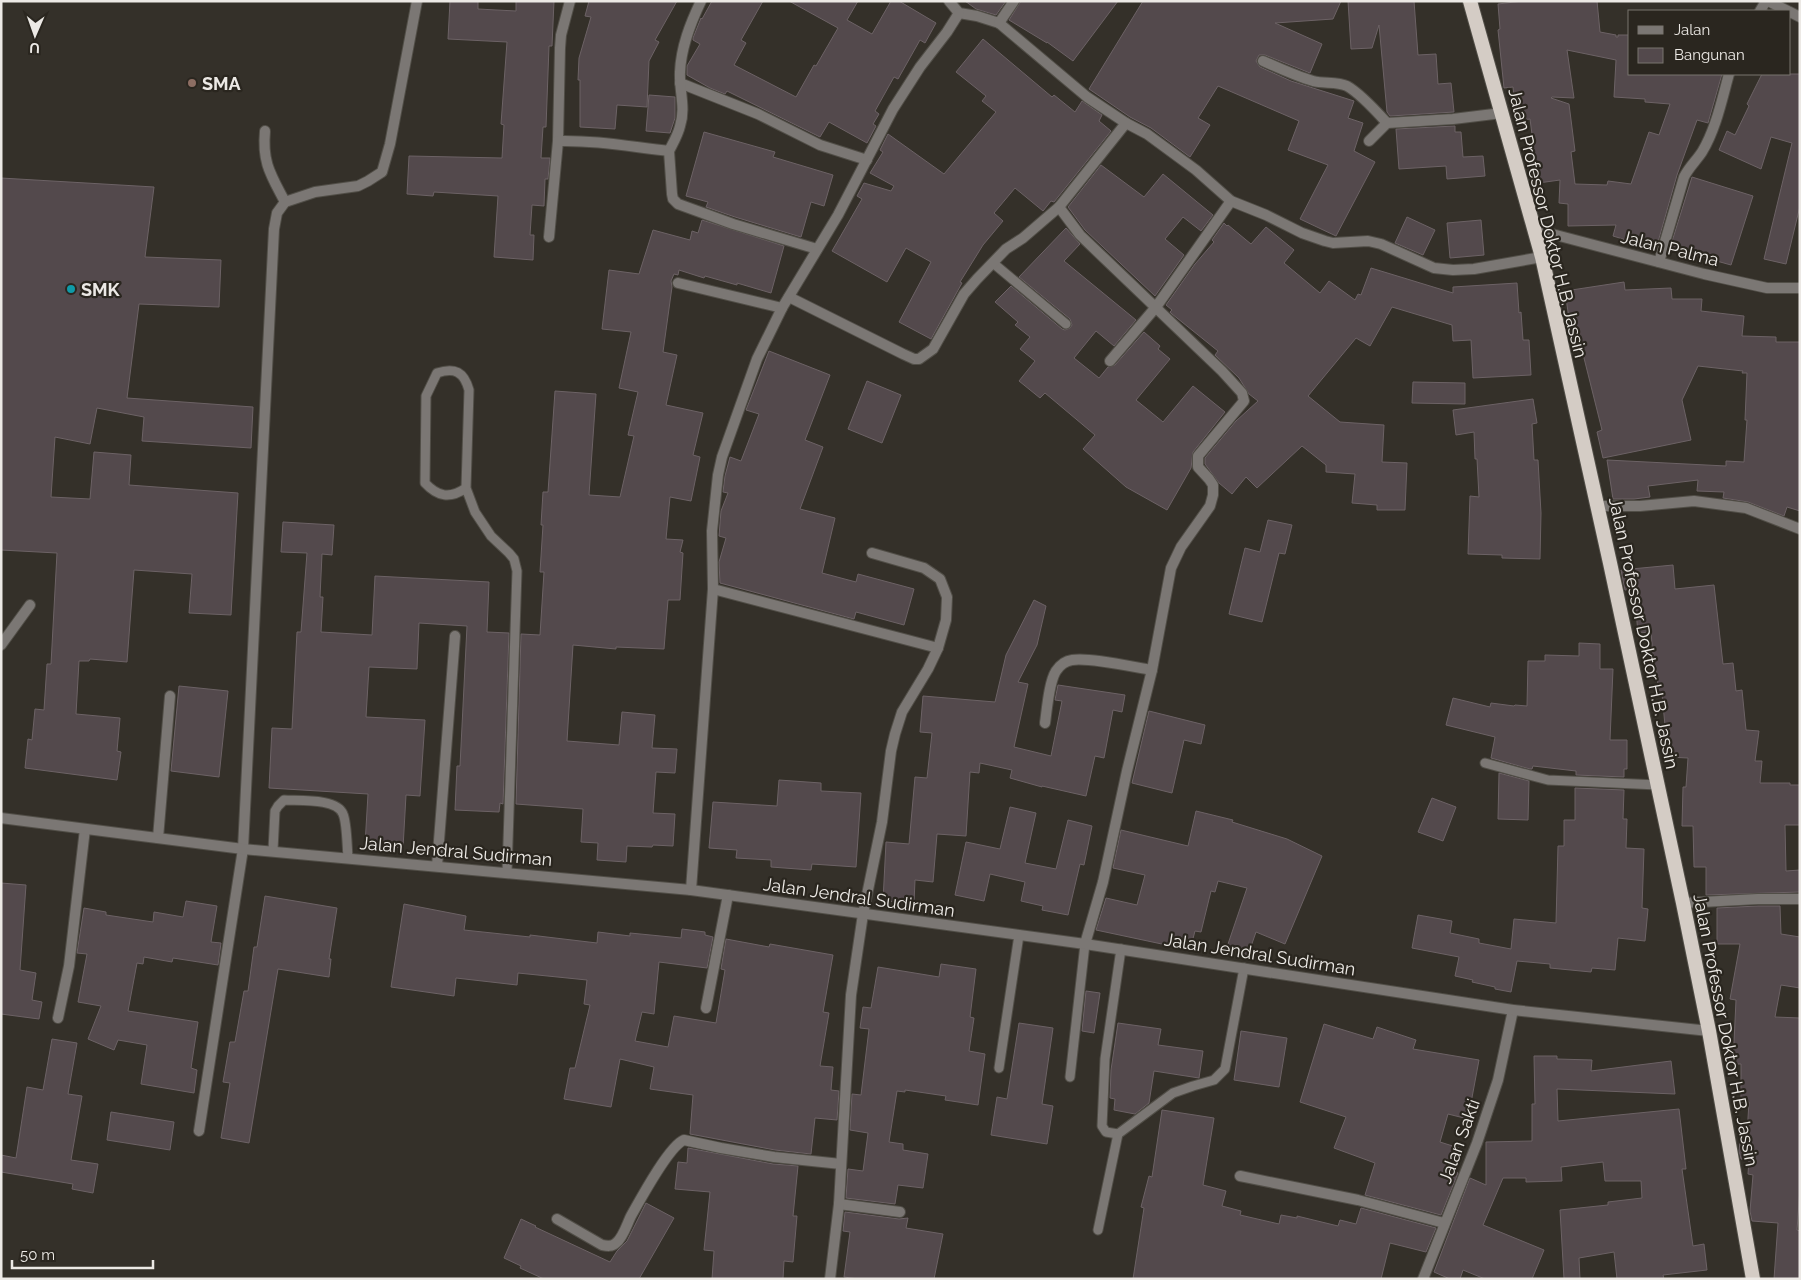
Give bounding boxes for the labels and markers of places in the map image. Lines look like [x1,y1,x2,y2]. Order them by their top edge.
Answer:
place label: SMA [202,73,242,94]
marker: SMA [186,77,198,89]
place label: SMK [81,279,121,300]
marker: SMK [65,283,77,295]

